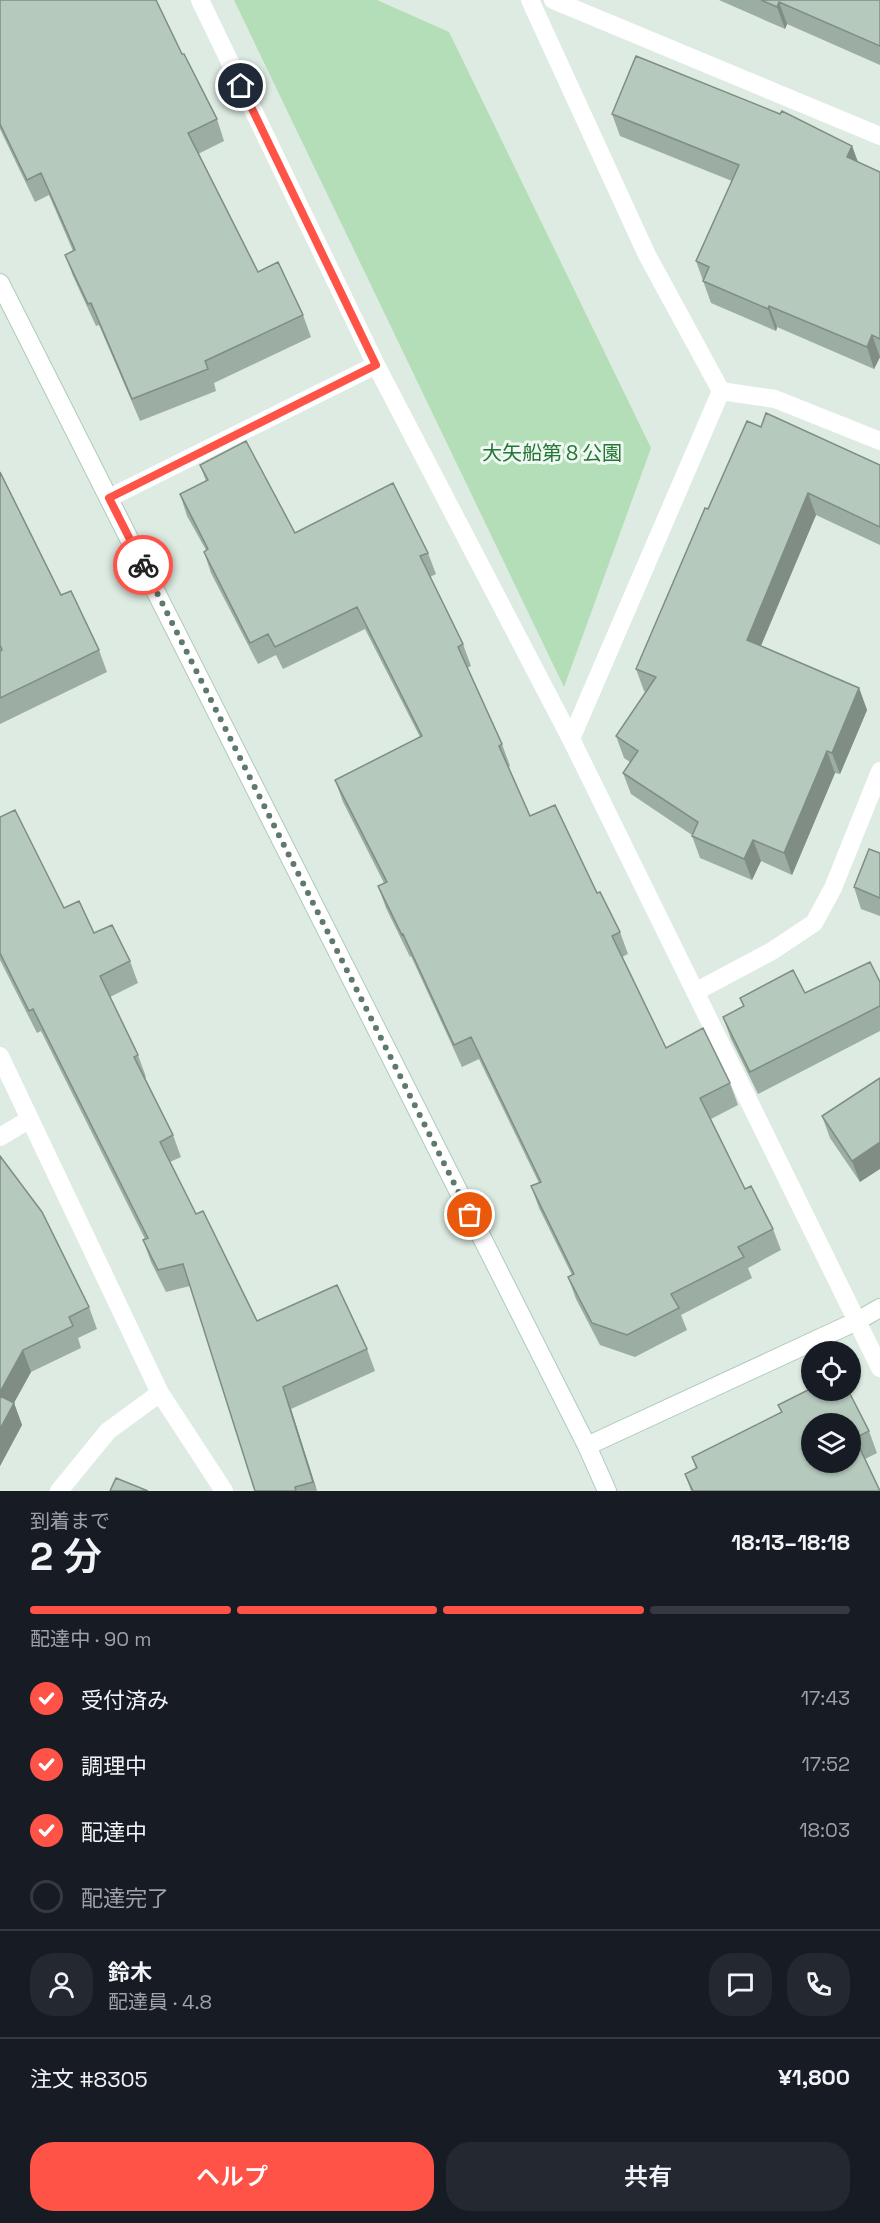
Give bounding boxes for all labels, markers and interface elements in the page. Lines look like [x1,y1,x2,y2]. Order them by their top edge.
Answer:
pin [215,60,266,111]
icon: home [224,69,257,102]
park label: 大矢船第８公園 [482,440,622,466]
courier [113,535,173,595]
icon: bike [127,549,160,582]
pin [444,1189,495,1240]
icon: bag [453,1198,486,1231]
map controls [801,1341,861,1473]
button: locate [801,1341,861,1401]
button: layers [801,1413,861,1473]
text: 到着まで [30,1508,110,1534]
text: 18:13–18:18 [731,1528,850,1556]
text: 2 分 [30,1532,102,1581]
text: 配達中 · 90 m [30,1626,151,1652]
icon: check [30,1682,63,1715]
text: 17:43 [801,1685,850,1711]
text: 受付済み [81,1686,169,1714]
icon: check [30,1748,63,1781]
text: 17:52 [801,1751,850,1777]
text: 調理中 [81,1752,147,1780]
icon: check [30,1814,63,1847]
text: 18:03 [799,1817,850,1843]
text: 配達中 [81,1818,147,1846]
text: 配達完了 [81,1884,169,1912]
button: person [30,1953,93,2016]
button: chat [709,1953,772,2016]
button: phone [787,1953,850,2016]
text: 鈴木 [108,1958,152,1986]
text: 配達員 · 4.8 [108,1989,212,2015]
text: ¥1,800 [778,2063,850,2091]
text: 注文 #8305 [30,2065,148,2093]
button: ヘルプ [30,2142,434,2211]
button: 共有 [446,2142,850,2211]

